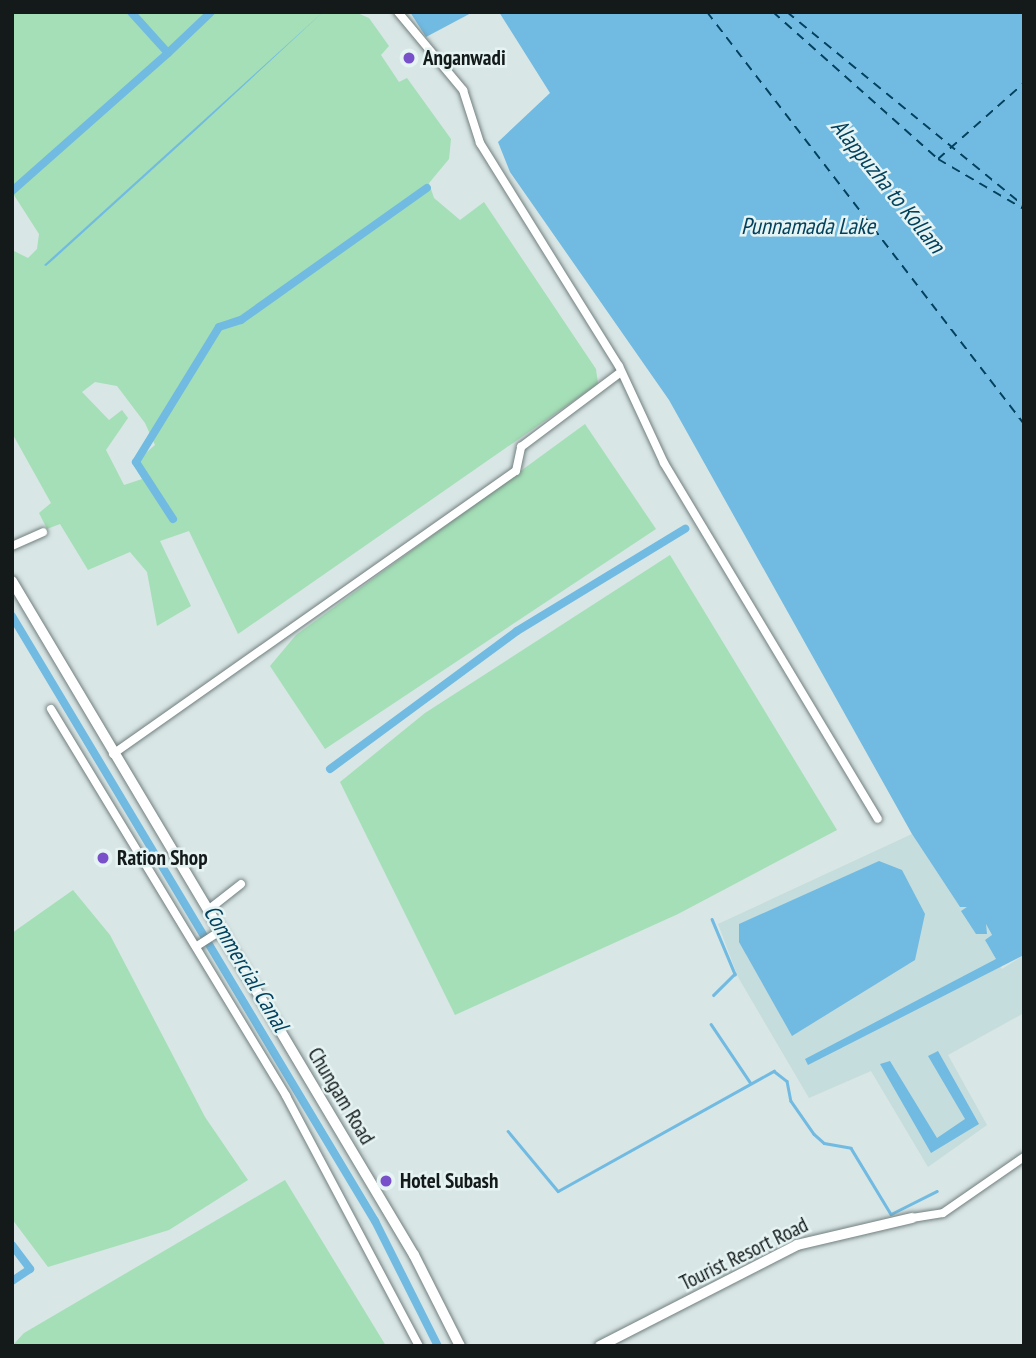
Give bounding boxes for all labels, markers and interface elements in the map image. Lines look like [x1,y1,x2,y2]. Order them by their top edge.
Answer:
place label: Anganwadi [423,45,506,71]
marker: Anganwadi [401,50,417,66]
water label: Alappuzha to Kollam [826,114,950,258]
water label: Punnamada Lake [741,212,875,240]
place label: Ration Shop [117,845,208,871]
marker: Ration Shop [95,850,111,866]
water label: Commercial Canal [198,900,294,1036]
street label: Chungam Road [302,1043,380,1149]
place label: Hotel Subash [400,1168,498,1194]
marker: Hotel Subash [378,1173,394,1189]
street label: Tourist Resort Road [676,1212,812,1296]

